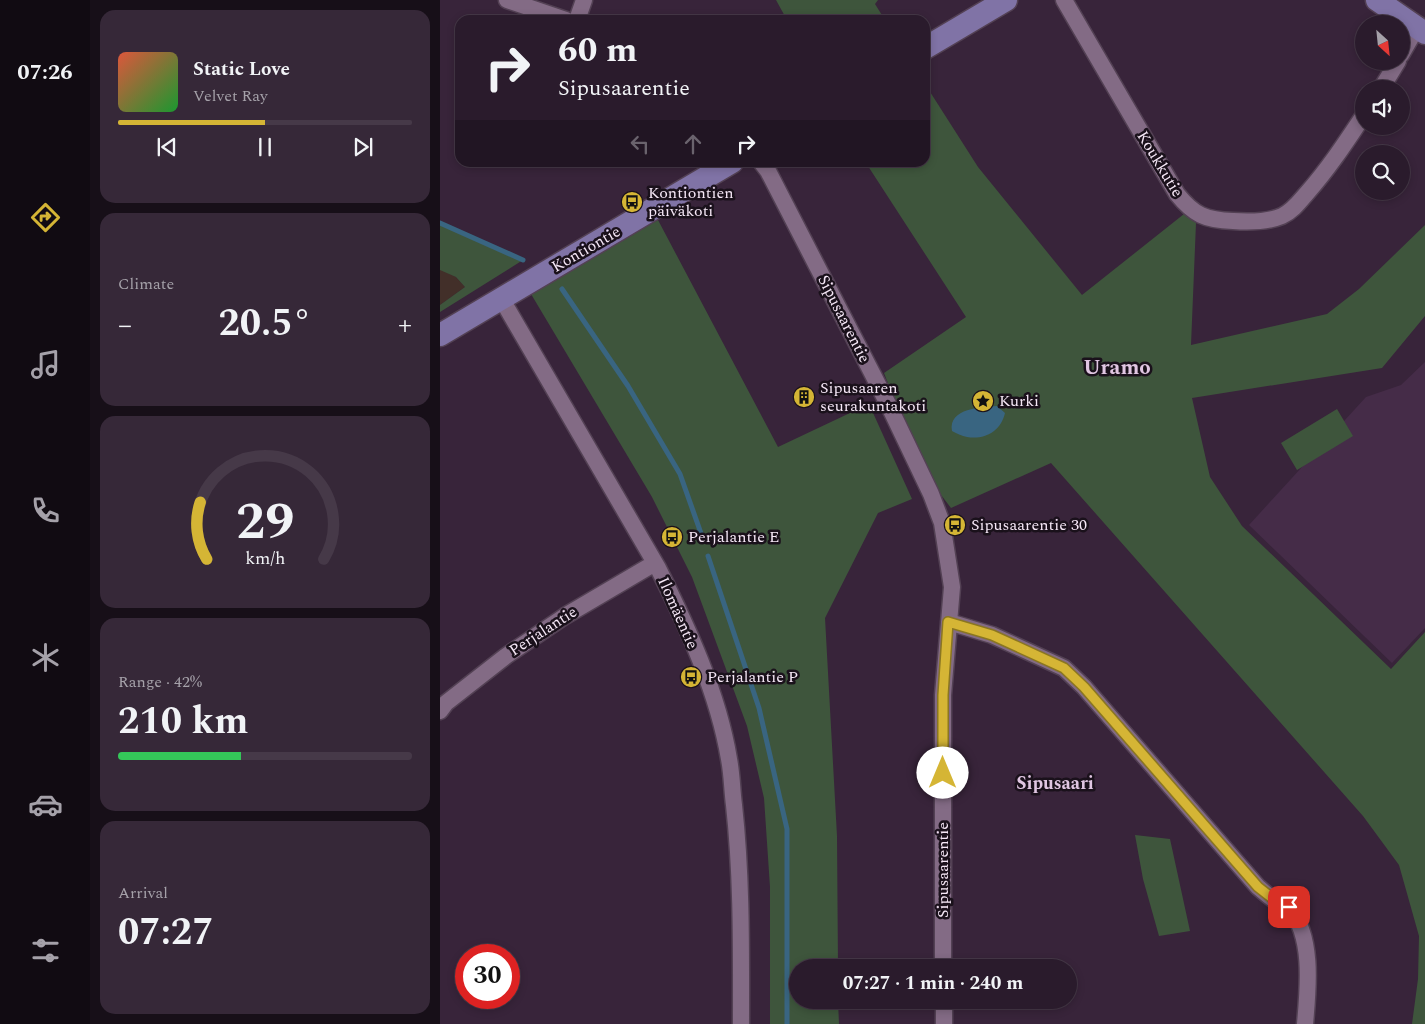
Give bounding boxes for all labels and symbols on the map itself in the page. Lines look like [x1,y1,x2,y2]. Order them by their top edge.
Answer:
north arrow [1355,15,1410,70]
street label: Koukkutie [1131,126,1189,202]
place label: Kontiontien päiväkoti [648,181,734,223]
bus stop icon: Kontiontien päiväkoti [620,190,644,214]
street label: Kontiontie [547,220,625,278]
street label: Sipusaarentie [812,271,876,367]
district label: Uramo [1083,352,1151,384]
place label: Sipusaaren seurakuntakoti [820,376,926,418]
building icon: Sipusaaren seurakuntakoti [792,385,816,409]
place icon: Kurki [971,389,995,413]
place label: Kurki [999,389,1039,413]
bus stop icon: Sipusaarentie 30 [943,513,967,537]
place label: Sipusaarentie 30 [971,513,1087,537]
bus stop icon: Perjalantie E [660,525,684,549]
place label: Perjalantie E [688,525,779,549]
street label: Ilomäentie [651,573,705,653]
street label: Perjalantie [504,600,582,662]
bus stop icon: Perjalantie P [679,665,703,689]
place label: Perjalantie P [707,665,798,689]
position arrow [916,746,968,798]
district label: Sipusaari [1016,770,1094,797]
street label: Sipusaarentie [931,822,955,918]
pin [1268,886,1310,928]
speed limit sign: 30 [455,944,520,1009]

